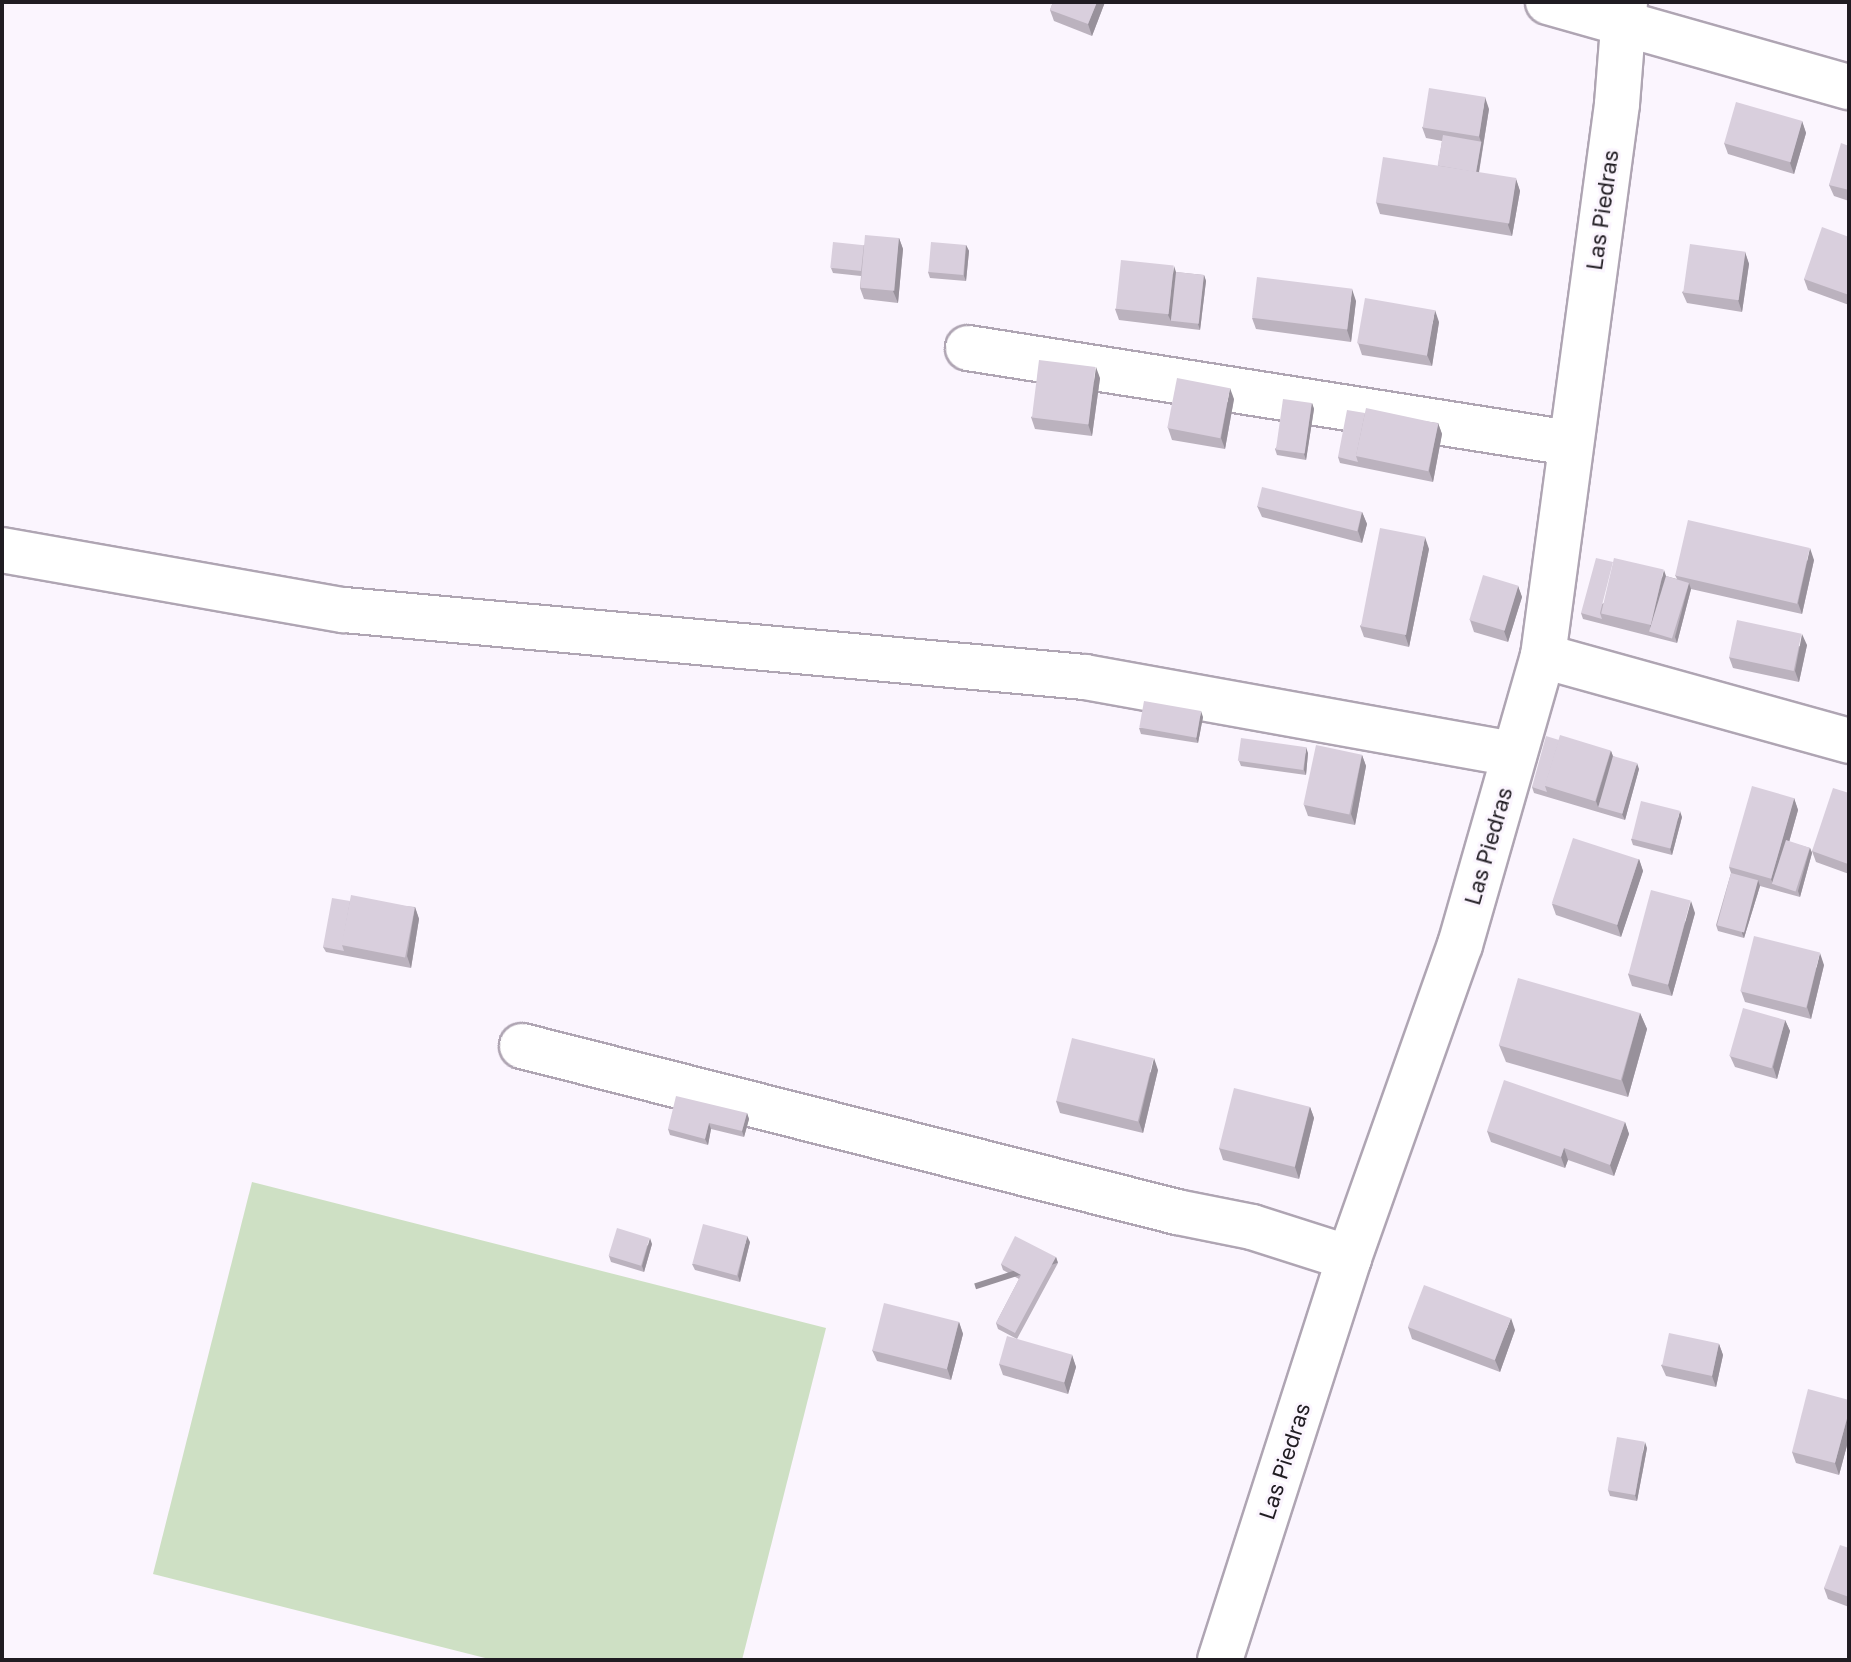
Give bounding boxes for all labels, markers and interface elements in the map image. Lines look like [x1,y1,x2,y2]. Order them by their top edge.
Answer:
street label: Las Piedras [1580,148,1624,272]
street label: Las Piedras [1459,784,1517,908]
street label: Las Piedras [1253,1399,1315,1523]

